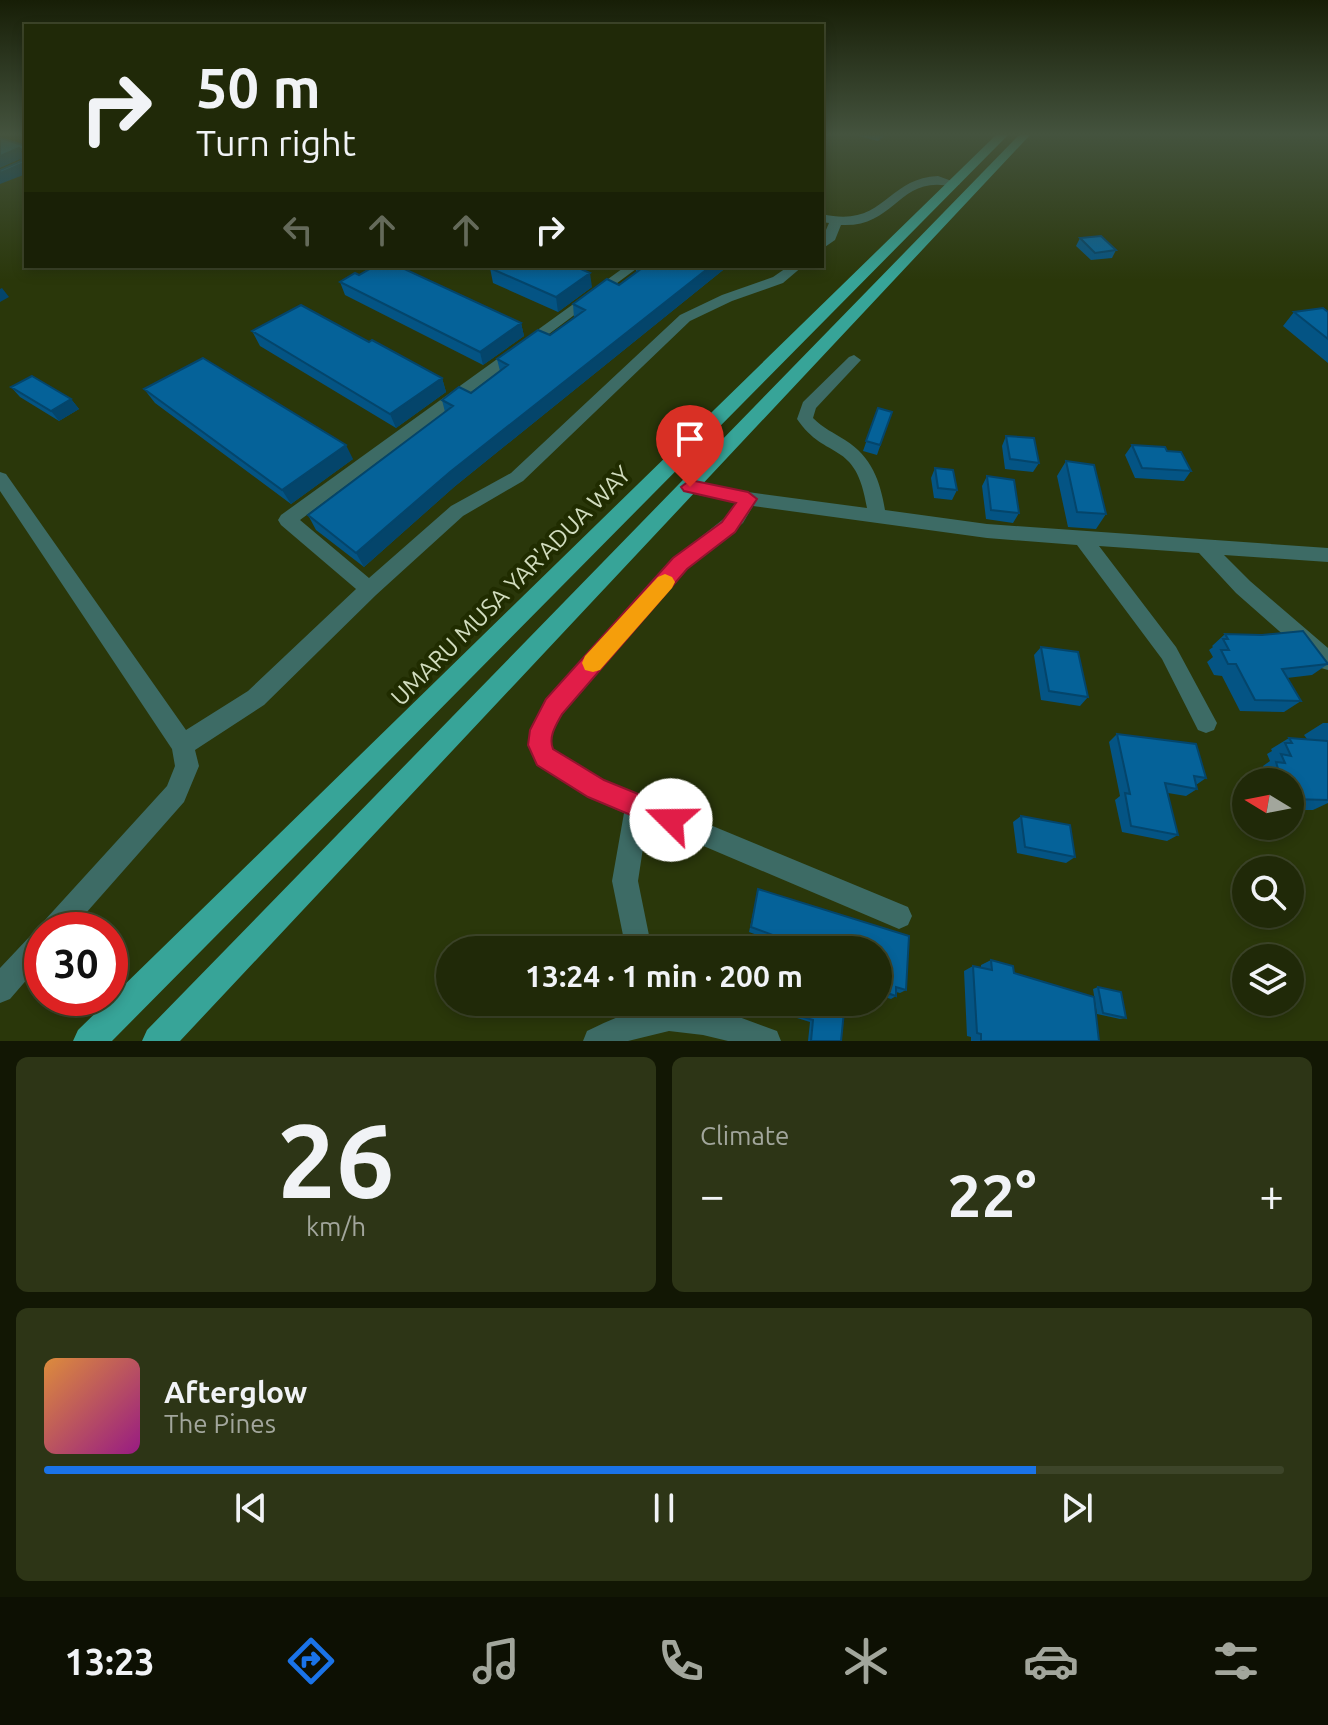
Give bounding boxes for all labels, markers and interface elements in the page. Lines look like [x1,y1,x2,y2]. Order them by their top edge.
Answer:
icon: right [64,56,168,160]
text: 50 m [196,56,321,119]
text: Turn right [196,122,356,163]
icon: left [276,208,320,252]
icon: ahead [360,208,404,252]
icon: ahead [444,208,488,252]
icon: right [528,208,572,252]
pin [656,405,724,487]
icon: arrive [668,417,712,461]
street label: UMARU MUSA YAR'ADUA WAY [385,460,636,711]
north arrow [1232,768,1304,840]
map controls [1232,768,1304,1016]
position arrow [629,778,713,862]
button: search [1232,856,1304,928]
speed limit sign: 30 [24,912,128,1016]
button: layers [1232,944,1304,1016]
text: 13:24 · 1 min · 200 m [525,959,803,993]
text: 26 [277,1101,395,1218]
text: Climate [700,1121,789,1150]
text: 22° [948,1161,1036,1228]
text: − [700,1170,725,1219]
text: + [1259,1170,1284,1219]
text: km/h [306,1212,366,1241]
text: Afterglow [164,1375,307,1409]
text: The Pines [164,1409,276,1438]
icon: previous [229,1486,273,1530]
icon: pause [642,1486,686,1530]
icon: next [1055,1486,1099,1530]
icon: directions [283,1633,339,1689]
icon: music [468,1633,524,1689]
icon: phone [653,1633,709,1689]
icon: climate [838,1633,894,1689]
icon: car [1023,1633,1079,1689]
icon: filters [1208,1633,1264,1689]
text: 13:23 [64,1641,155,1682]

